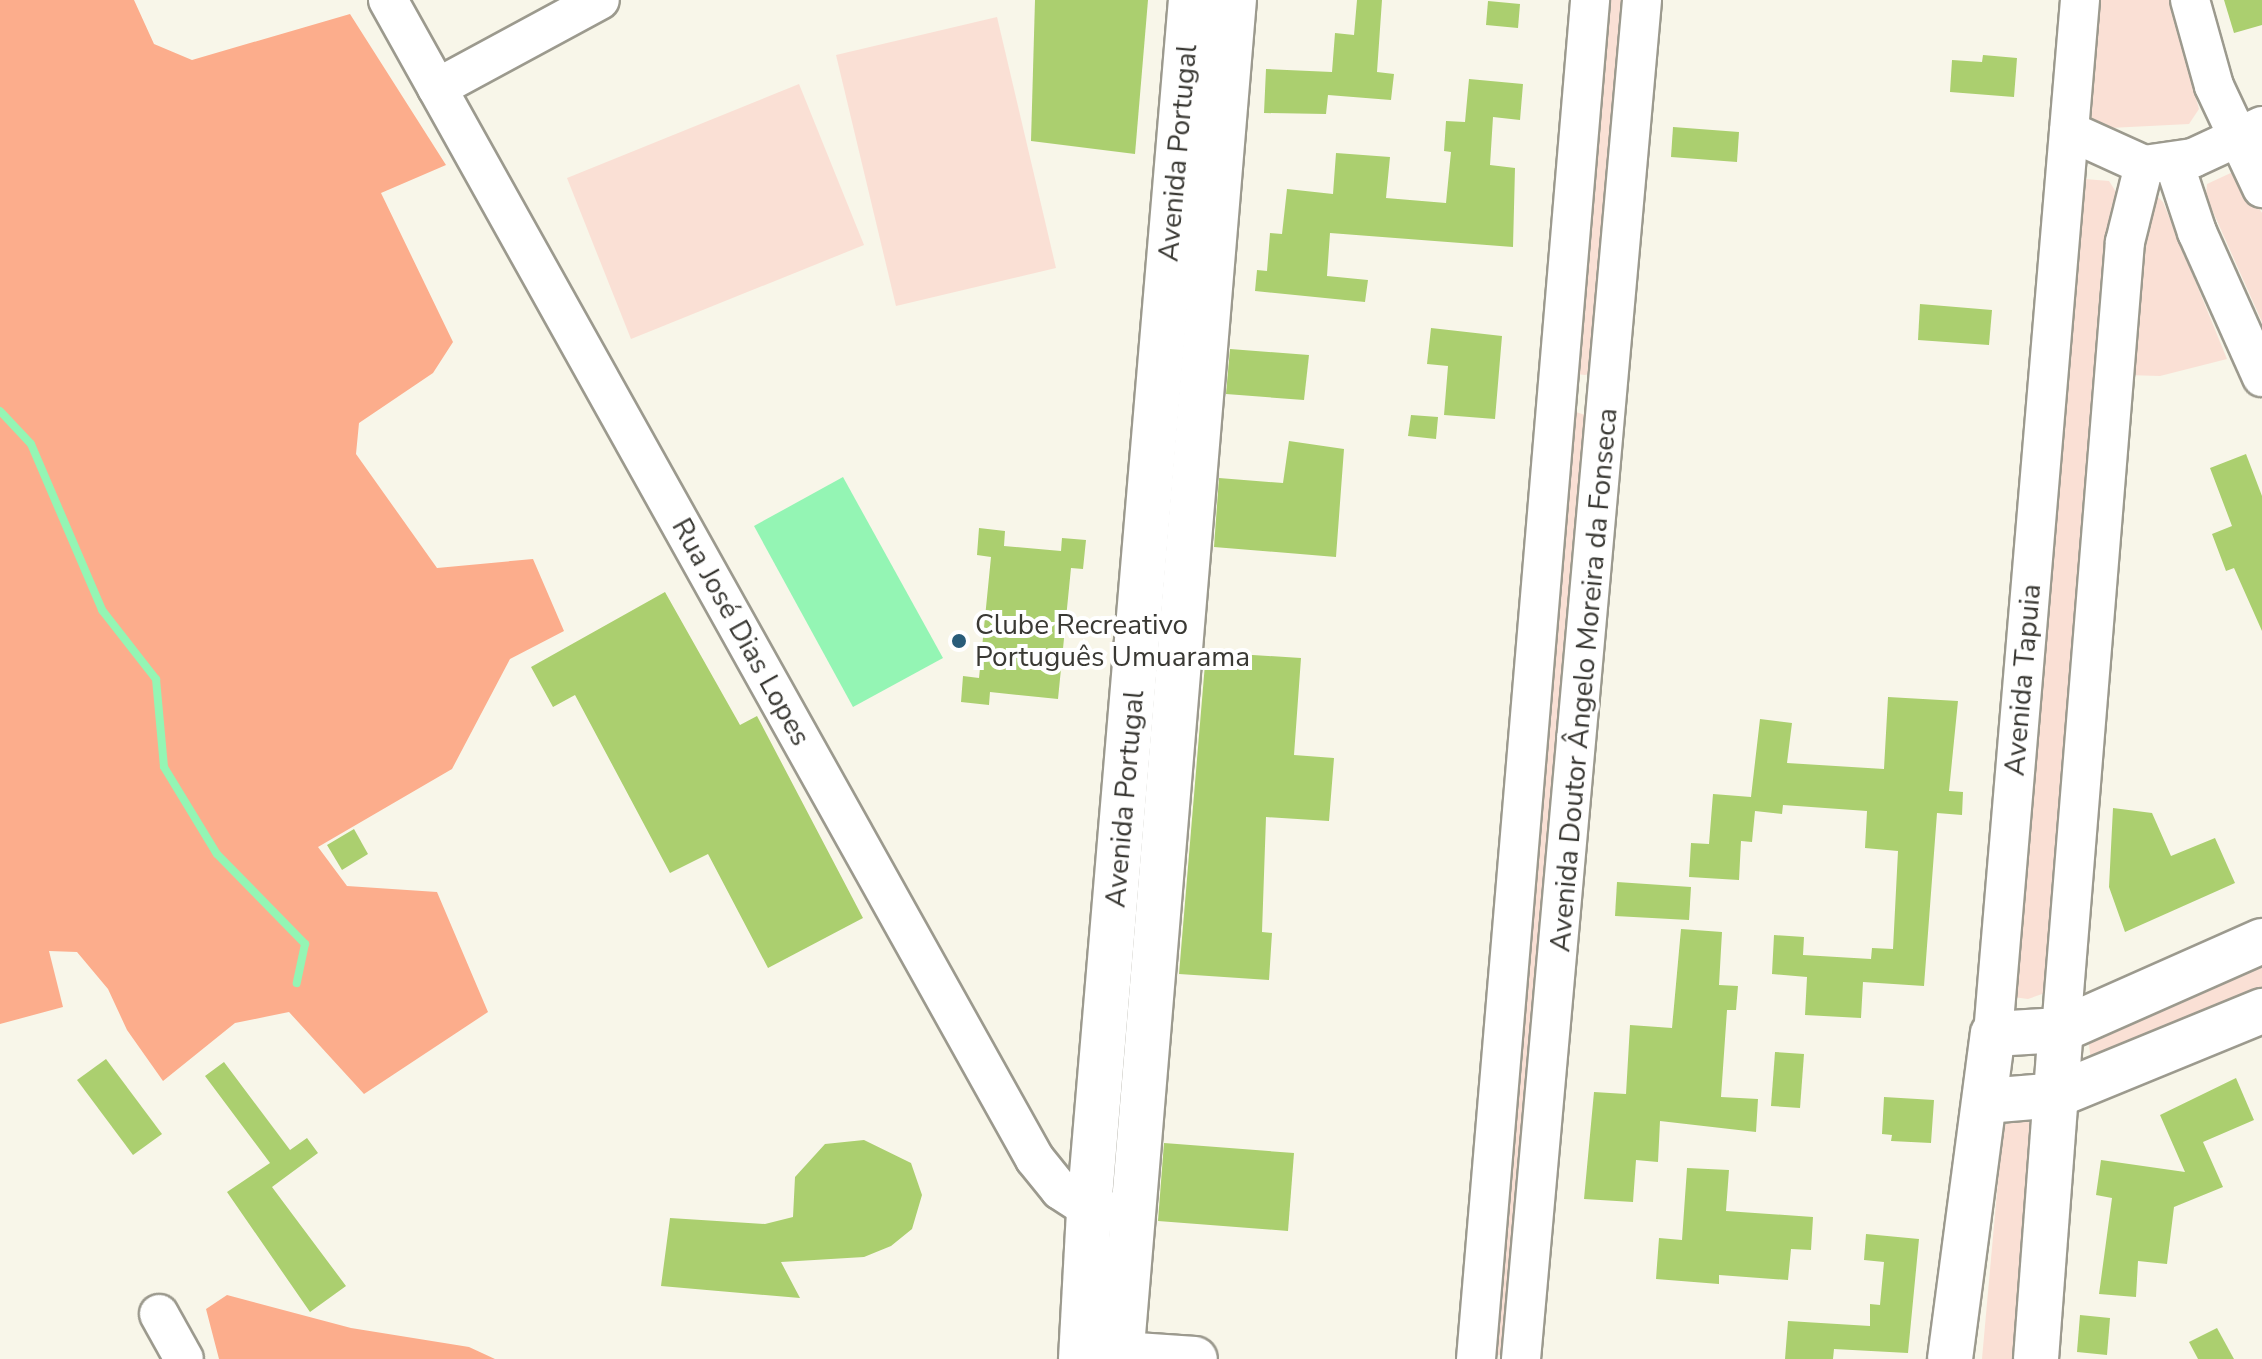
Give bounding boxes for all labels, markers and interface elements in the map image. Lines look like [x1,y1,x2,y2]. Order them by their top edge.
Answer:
street label: Avenida Portugal [1152,43,1204,263]
street label: Avenida Doutor Ângelo Moreira da Fonseca [1543,407,1625,953]
street label: Rua José Dias Lopes [665,512,817,752]
street label: Avenida Tapuia [1998,583,2048,777]
place label: Clube Recreativo Português Umuarama [975,608,1250,674]
marker: Clube Recreativo Português Umuarama [950,632,968,650]
street label: Avenida Portugal [1099,689,1151,909]

